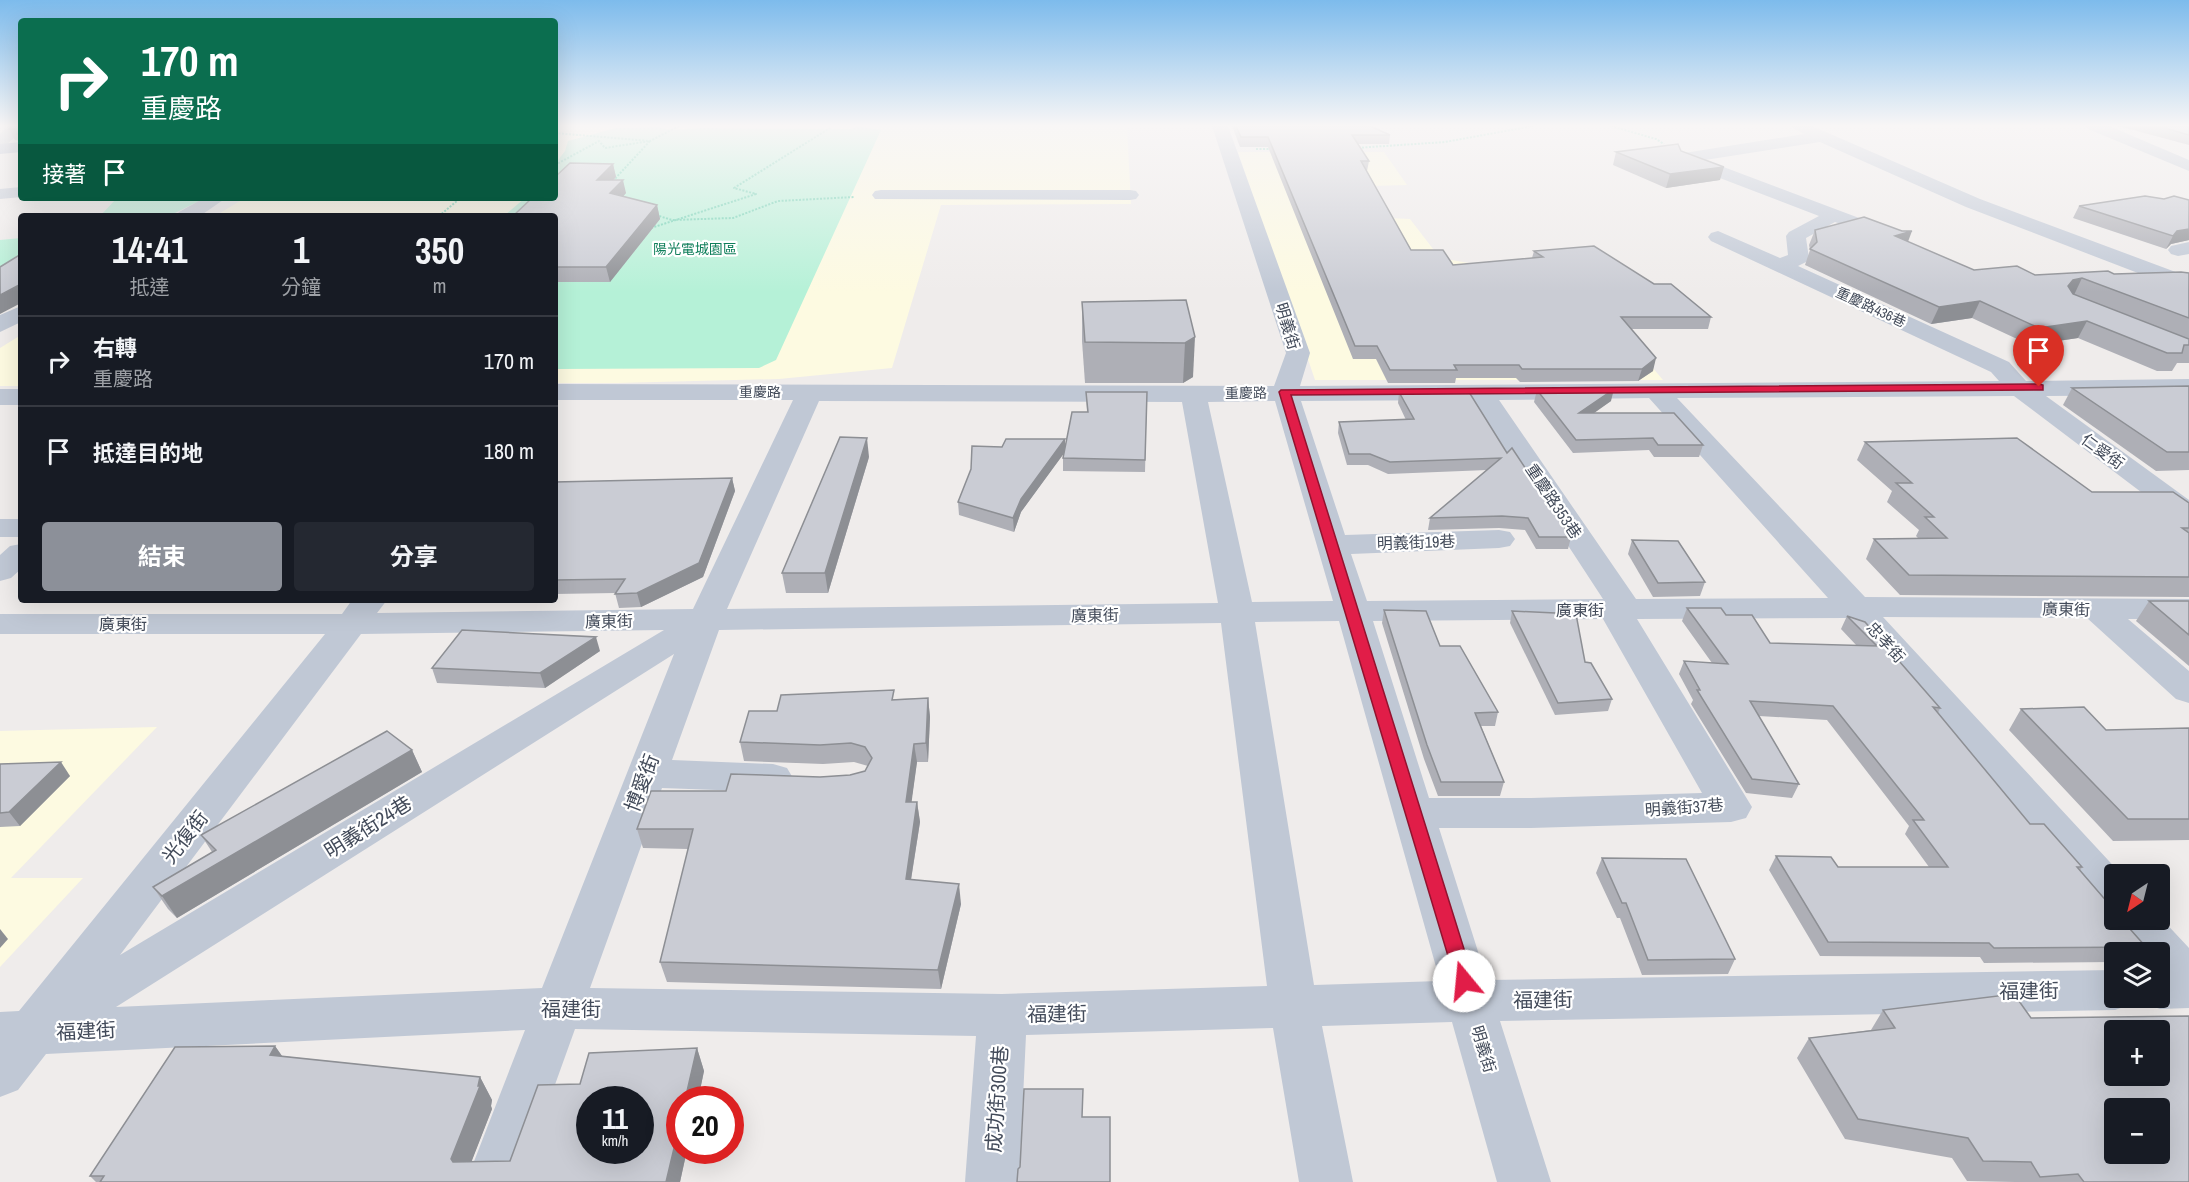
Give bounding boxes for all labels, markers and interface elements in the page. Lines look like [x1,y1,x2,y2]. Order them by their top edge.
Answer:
text: 170 m [141,33,239,89]
icon: right [42,42,120,120]
text: 重慶路 [141,90,222,126]
icon: arrive [98,156,131,189]
text: 接著 [42,159,86,189]
text: 14:41 [112,226,187,274]
text: 1 [293,226,309,274]
text: 350 [415,227,464,275]
park label: 陽光電城園區 [653,240,737,258]
text: m [433,272,446,299]
text: 抵達 [130,273,170,300]
text: 分鐘 [281,273,321,300]
street label: 重慶路436巷 [1833,283,1909,331]
street label: 明義街 [1270,300,1306,352]
pin [2013,325,2064,387]
text: 右轉 [93,333,137,363]
icon: arrive [2022,334,2055,367]
icon: right [42,345,75,378]
text: 170 m [484,346,534,376]
text: 重慶路 [93,365,153,392]
street label: 重慶路 [739,383,781,401]
street label: 重慶路 [1225,384,1267,402]
street label: 仁愛街 [2077,428,2129,474]
icon: arrive [42,435,75,468]
text: 180 m [484,436,534,466]
text: 抵達目的地 [93,438,203,468]
street label: 重慶路353巷 [1521,459,1587,543]
button: 結束 [42,522,282,591]
button: 分享 [294,522,534,591]
street label: 明義街19巷 [1376,530,1456,554]
street label: 廣東街 [2042,598,2090,620]
street label: 廣東街 [1556,599,1604,621]
street label: 廣東街 [1071,604,1119,626]
street label: 廣東街 [585,610,633,632]
street label: 廣東街 [99,613,147,635]
street label: 忠孝街 [1862,617,1910,667]
street label: 博愛街 [618,750,665,816]
street label: 明義街24巷 [319,789,417,864]
street label: 明義街37巷 [1644,793,1724,821]
street label: 光復街 [155,805,214,869]
north arrow [2104,864,2170,930]
map controls [2104,864,2170,1164]
button: layers [2104,942,2170,1008]
position arrow [1432,949,1496,1013]
street label: 福建街 [1999,976,2059,1005]
street label: 福建街 [1513,985,1573,1014]
street label: 福建街 [541,995,601,1022]
street label: 福建街 [1027,999,1087,1028]
street label: 福建街 [55,1015,117,1046]
button: + [2104,1020,2170,1086]
street label: 明義街 [1466,1023,1502,1075]
street label: 成功街300巷 [979,1044,1014,1153]
speed limit sign: 20 [666,1086,744,1164]
text: 11 [602,1098,628,1138]
button: − [2104,1098,2170,1164]
text: km/h [602,1130,628,1151]

